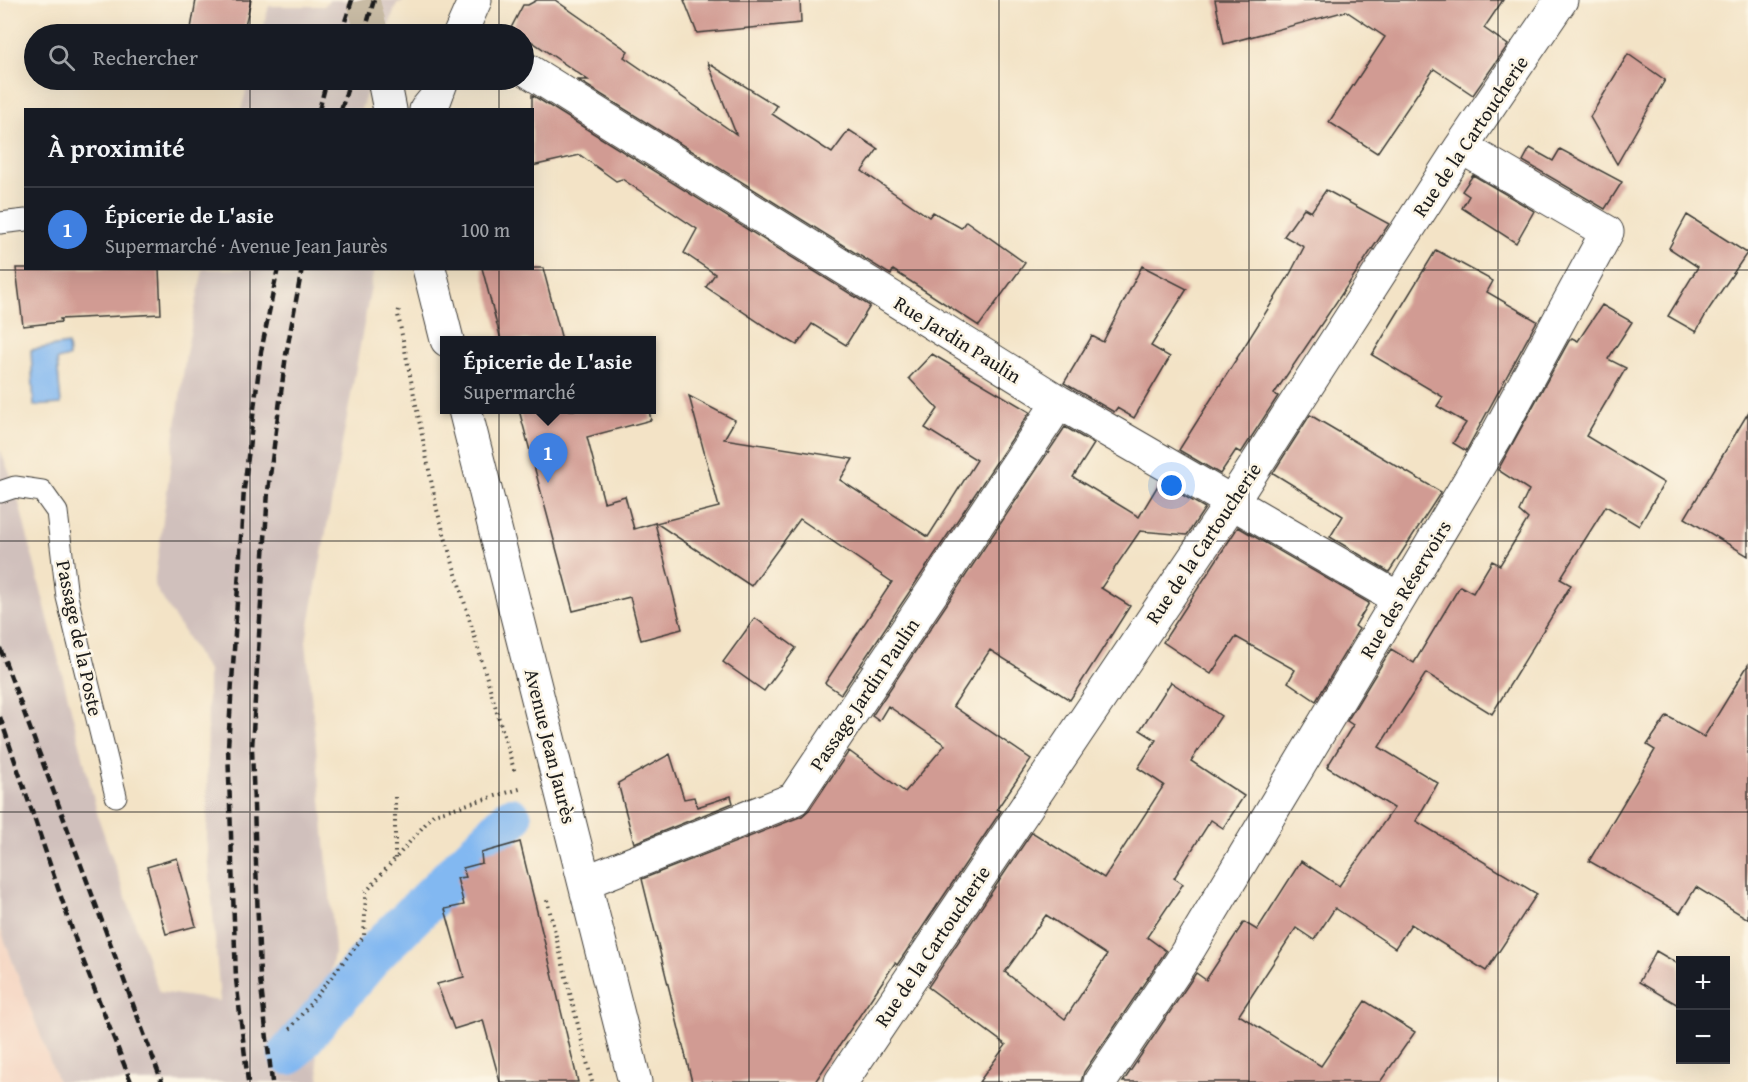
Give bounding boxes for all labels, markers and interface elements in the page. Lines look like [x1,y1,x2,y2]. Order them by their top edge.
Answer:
search box [24,24,534,90]
icon: search [45,41,78,74]
text: Rechercher [93,41,198,73]
street label: Rue de la Cartoucherie [1405,49,1535,223]
text: À proximité [48,128,185,167]
text: Épicerie de L'asie [105,199,274,231]
text: 1 [62,215,73,244]
text: 100 m [460,215,510,244]
text: Supermarché · Avenue Jean Jaurès [105,231,388,260]
street label: Rue Jardin Paulin [889,288,1027,390]
popup [440,336,656,414]
text: Épicerie de L'asie [464,345,632,377]
text: Supermarché [464,377,575,406]
pin: 1 [528,434,568,483]
street label: Rue de la Cartoucherie [1138,456,1268,630]
your location [1157,471,1186,500]
street label: Rue des Réservoirs [1352,514,1458,664]
street label: Passage de la Poste [49,557,111,719]
street label: Passage Jardin Paulin [802,612,926,776]
street label: Avenue Jean Jaurès [518,665,584,827]
street label: Rue de la Cartoucherie [867,859,997,1033]
map controls [1676,956,1730,1064]
button: + [1676,956,1730,1010]
button: − [1676,1010,1730,1064]

